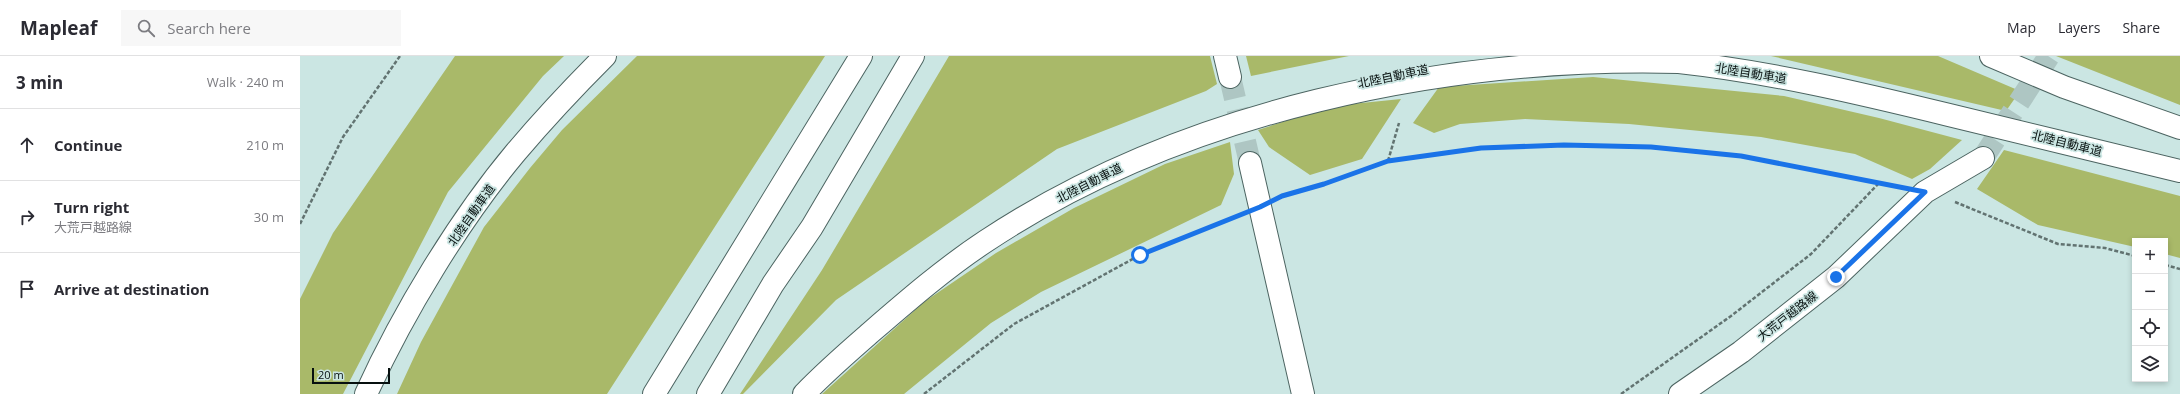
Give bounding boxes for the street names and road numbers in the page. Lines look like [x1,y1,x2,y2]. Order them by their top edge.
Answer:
street label: 北陸自動車道 [1714,59,1788,87]
street label: 北陸自動車道 [1356,60,1430,92]
street label: 北陸自動車道 [2030,126,2104,160]
street label: 北陸自動車道 [1053,159,1125,207]
street label: 北陸自動車道 [443,181,499,249]
street label: 大荒戸越路線 [1753,287,1821,345]

